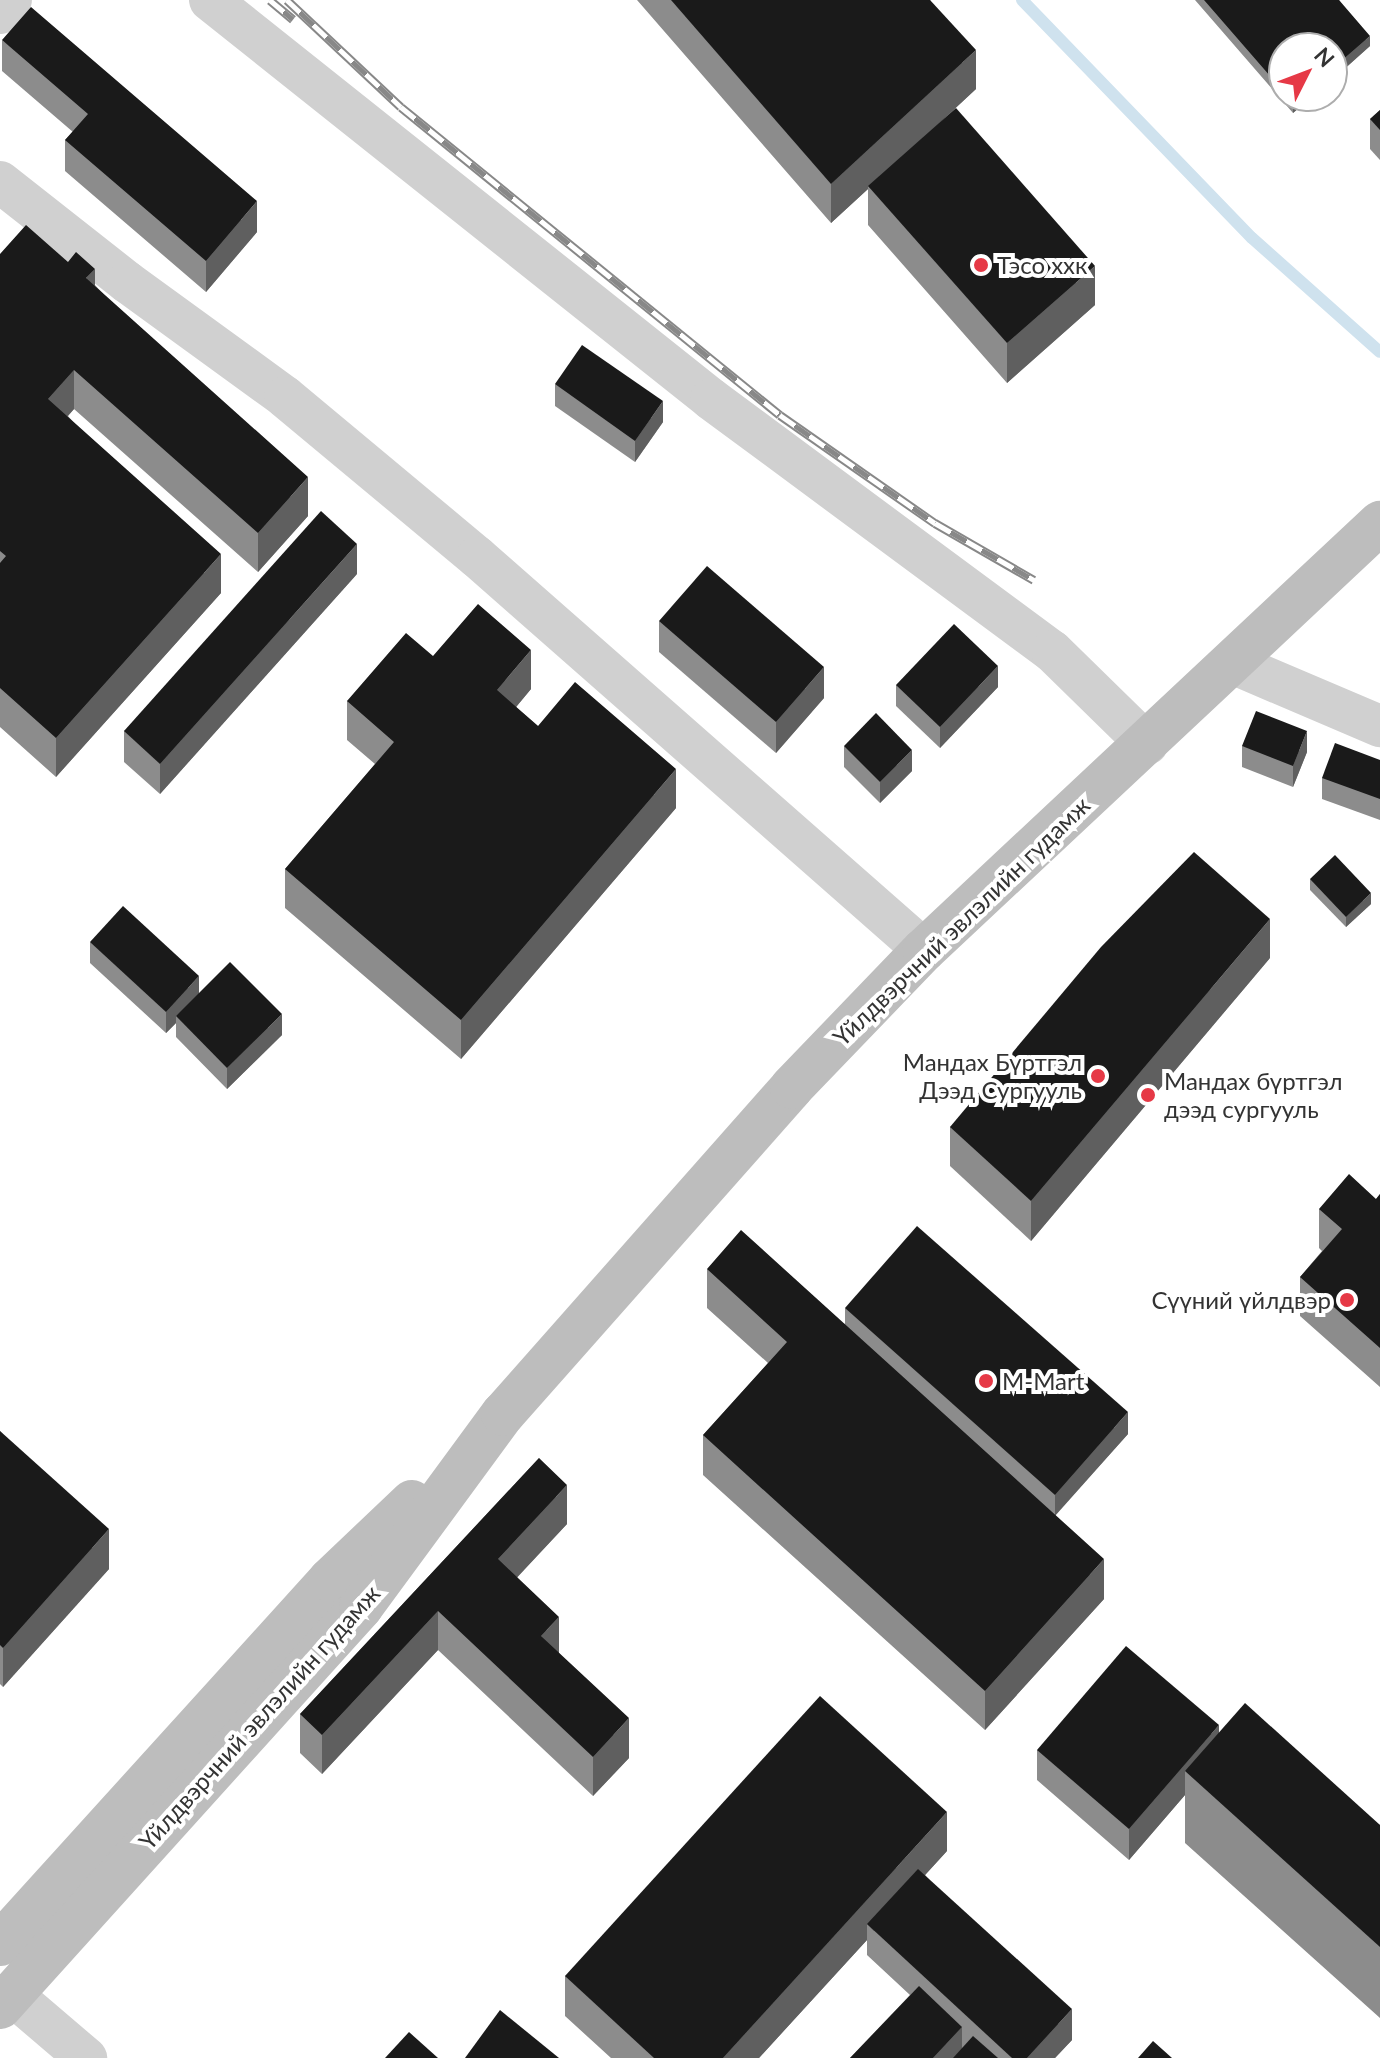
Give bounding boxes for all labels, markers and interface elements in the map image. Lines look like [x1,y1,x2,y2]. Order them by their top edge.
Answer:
north arrow [1268,32,1348,112]
text: N [1309,42,1340,72]
place label: Тэсо ххк [997,251,1087,279]
marker: Тэсо ххк [972,256,990,274]
street label: Үйлдвэрчний эвлэлийн гудамж [827,790,1095,1052]
place label: Мандах Бүртгэл Дээд Сургууль [903,1048,1082,1104]
marker: Мандах Бүртгэл Дээд Сургууль [1089,1067,1107,1085]
place label: Мандах бүртгэл дээд сургууль [1164,1067,1343,1123]
marker: Мандах бүртгэл дээд сургууль [1139,1086,1157,1104]
place label: Сүүний үйлдвэр [1152,1286,1331,1314]
marker: Сүүний үйлдвэр [1338,1291,1356,1309]
place label: M-Mart [1002,1367,1084,1395]
marker: M-Mart [977,1372,995,1390]
street label: Үйлдвэрчний эвлэлийн гудамж [133,1579,385,1855]

